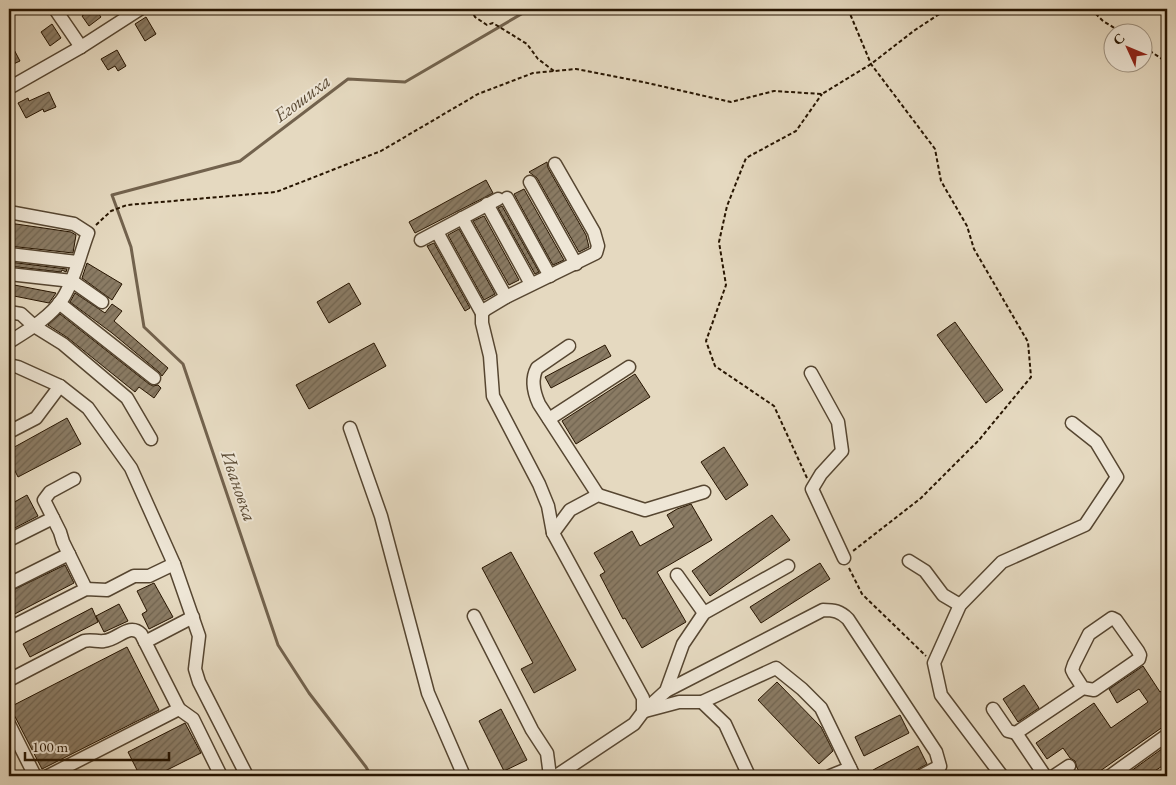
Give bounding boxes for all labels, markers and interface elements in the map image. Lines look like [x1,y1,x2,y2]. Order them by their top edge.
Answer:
north arrow [1104,22,1154,72]
text: С [1109,29,1129,49]
water label: Егошиха [268,68,335,128]
water label: Ивановка [215,446,263,525]
scale bar [25,730,169,762]
text: 100 m [32,737,69,756]

